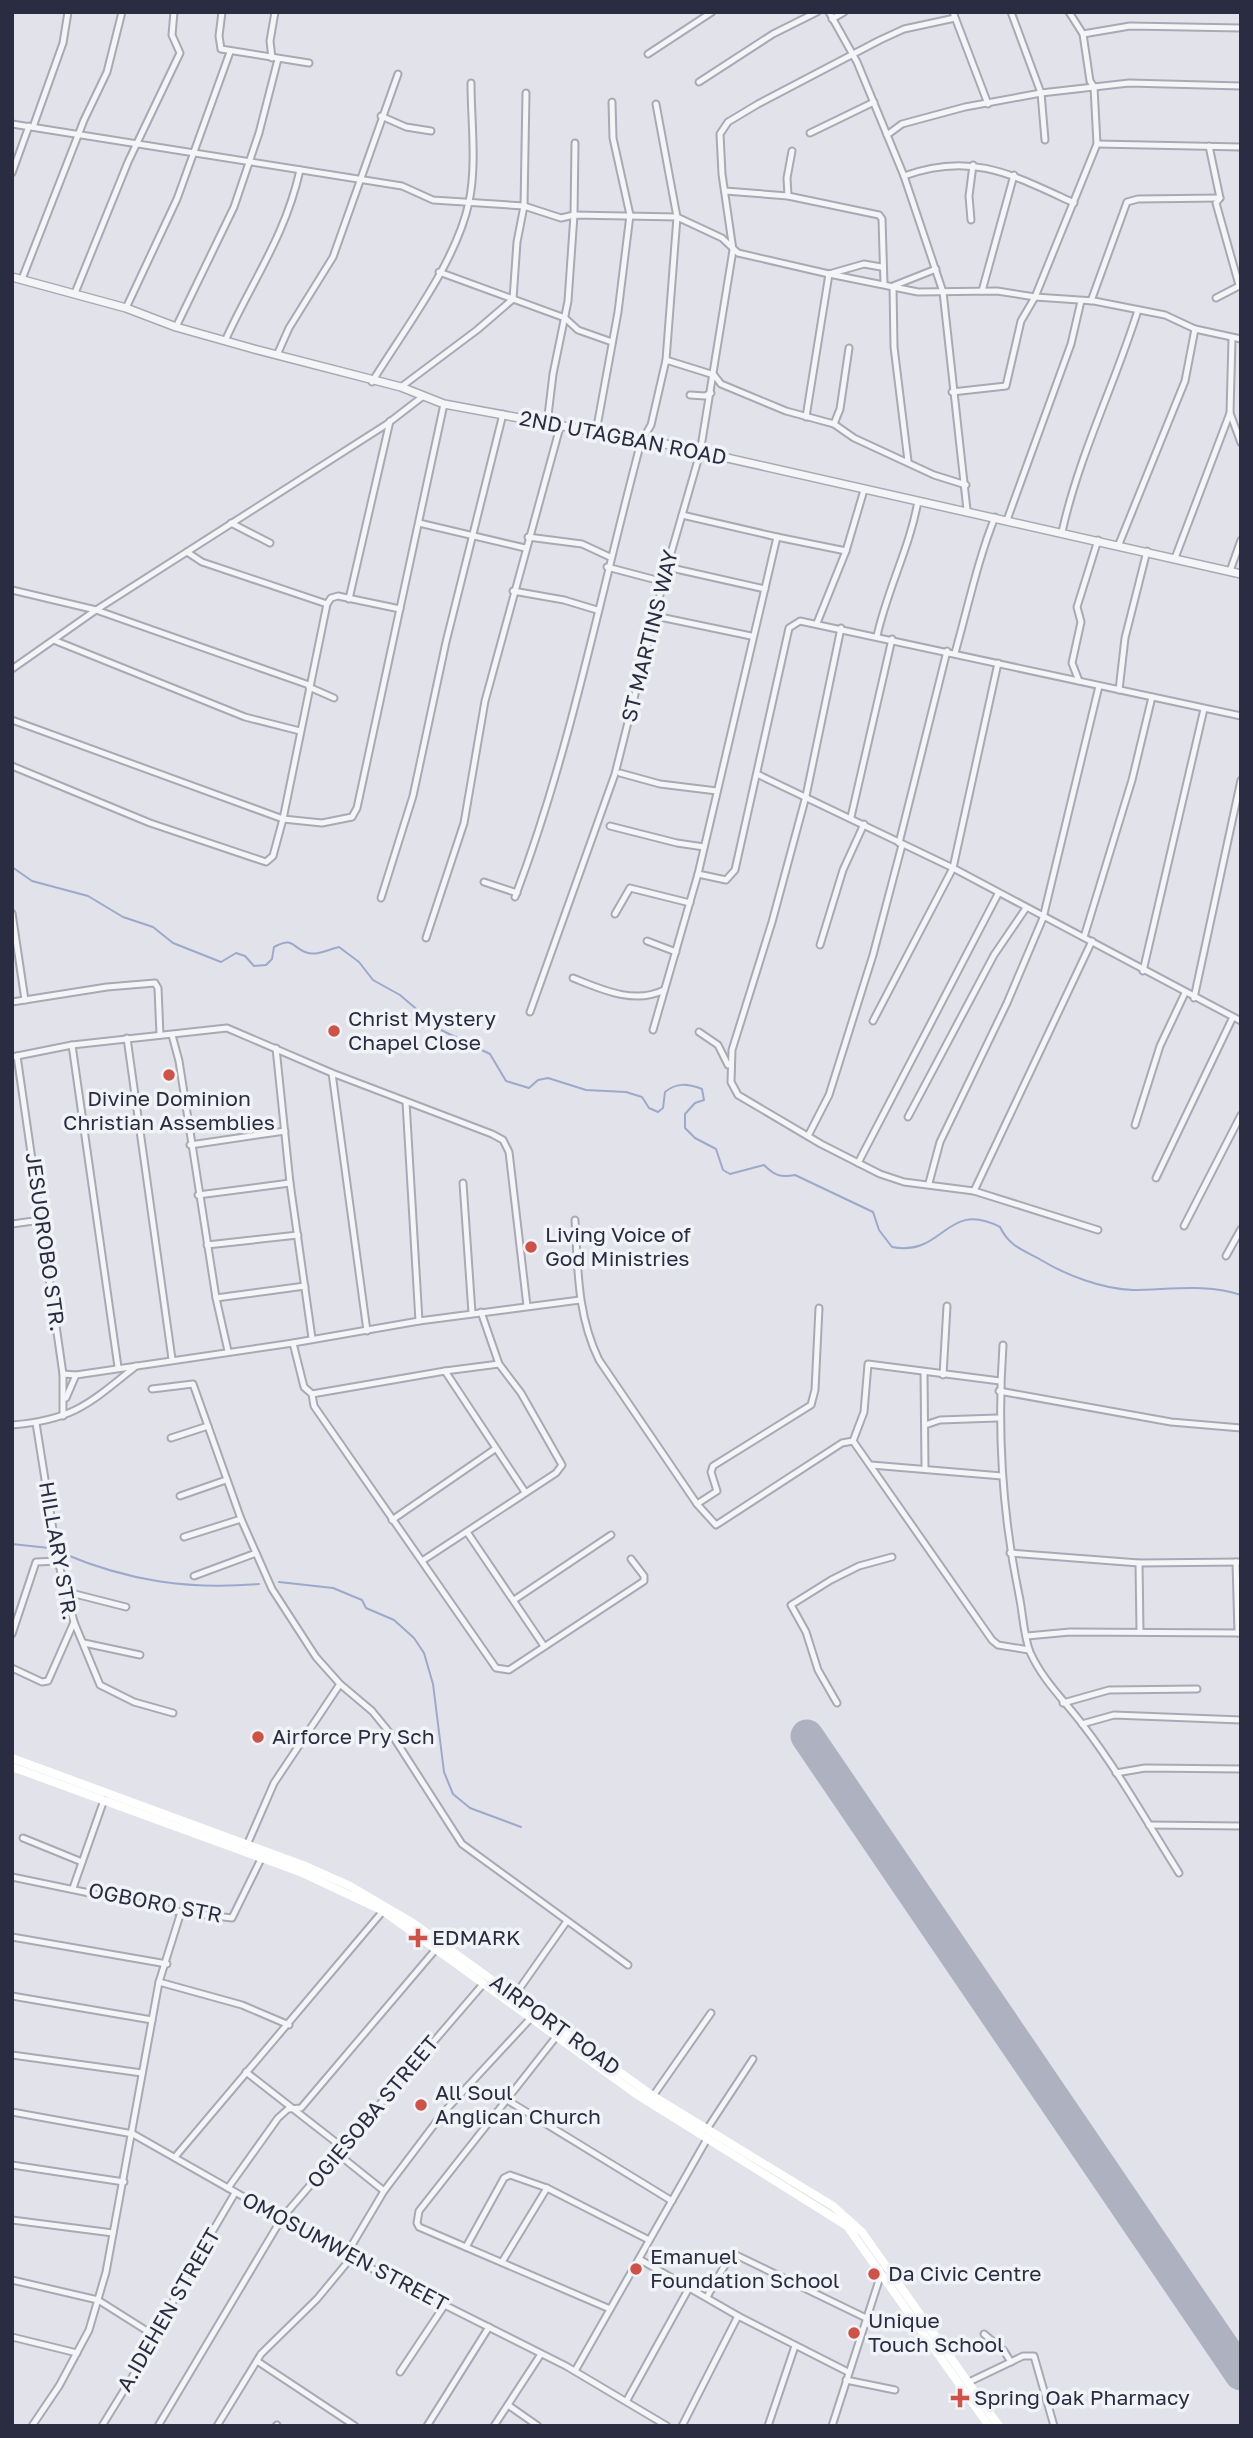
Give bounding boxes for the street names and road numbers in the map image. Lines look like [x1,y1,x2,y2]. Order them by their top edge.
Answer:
street label: 2ND UTAGBAN ROAD [517,404,729,470]
street label: ST MARTINS WAY [615,547,683,724]
street label: JESUOROBO STR. [21,1151,71,1333]
street label: HILLARY STR. [34,1479,84,1622]
street label: OGBORO STR [86,1876,224,1928]
street label: AIRPORT ROAD [485,1968,626,2080]
street label: OGIESOBA STREET [301,2030,444,2193]
street label: OMOSUMWEN STREET [238,2186,453,2316]
street label: A.IDEHEN STREET [111,2223,225,2396]

